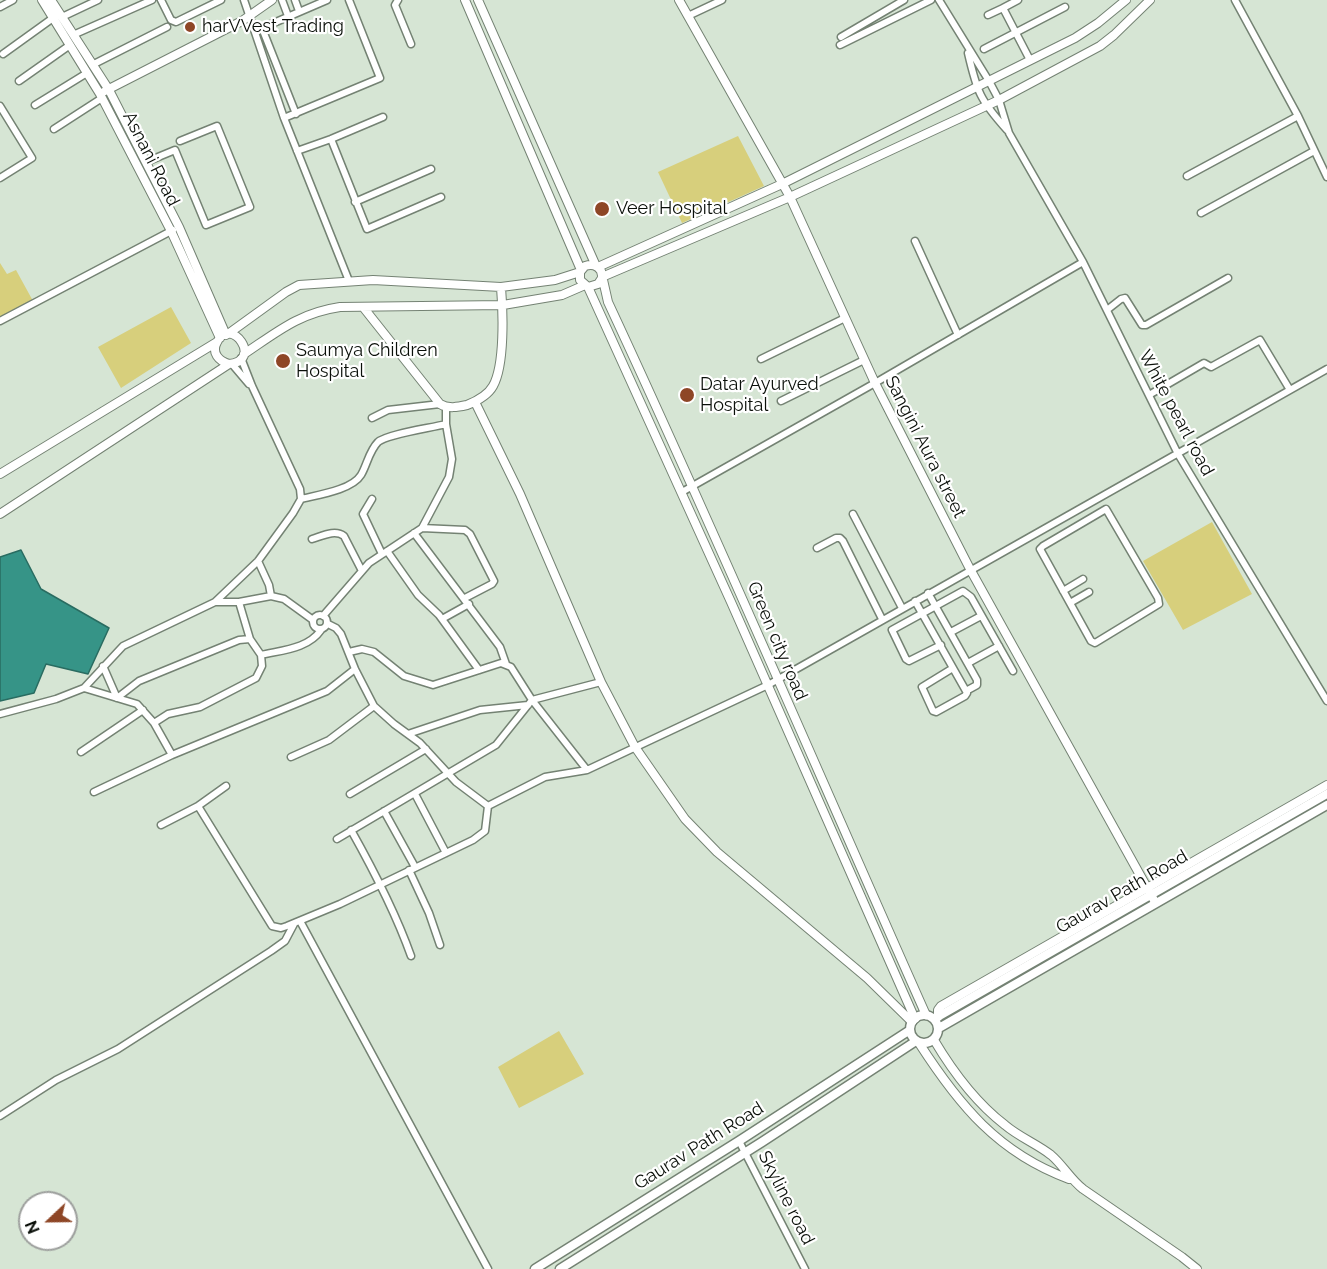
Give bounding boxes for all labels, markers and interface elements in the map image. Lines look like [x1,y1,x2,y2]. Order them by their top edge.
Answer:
place label: harVVest Trading [202,16,344,38]
marker: harVVest Trading [183,20,197,34]
street label: Asnani Road [118,108,184,210]
place label: Veer Hospital [616,198,727,220]
marker: Veer Hospital [593,200,611,218]
place label: Saumya Children Hospital [296,340,438,382]
street label: White pearl road [1134,346,1218,480]
marker: Saumya Children Hospital [274,352,292,370]
street label: Sangini Aura street [880,372,970,522]
place label: Datar Ayurved Hospital [700,374,819,416]
marker: Datar Ayurved Hospital [678,386,696,404]
street label: Green city road [742,578,812,704]
street label: Gaurav Path Road [1052,846,1192,938]
street label: Gaurav Path Road [630,1097,768,1195]
street label: Skyline road [753,1147,819,1249]
north arrow [18,1191,78,1251]
text: N [22,1218,44,1236]

